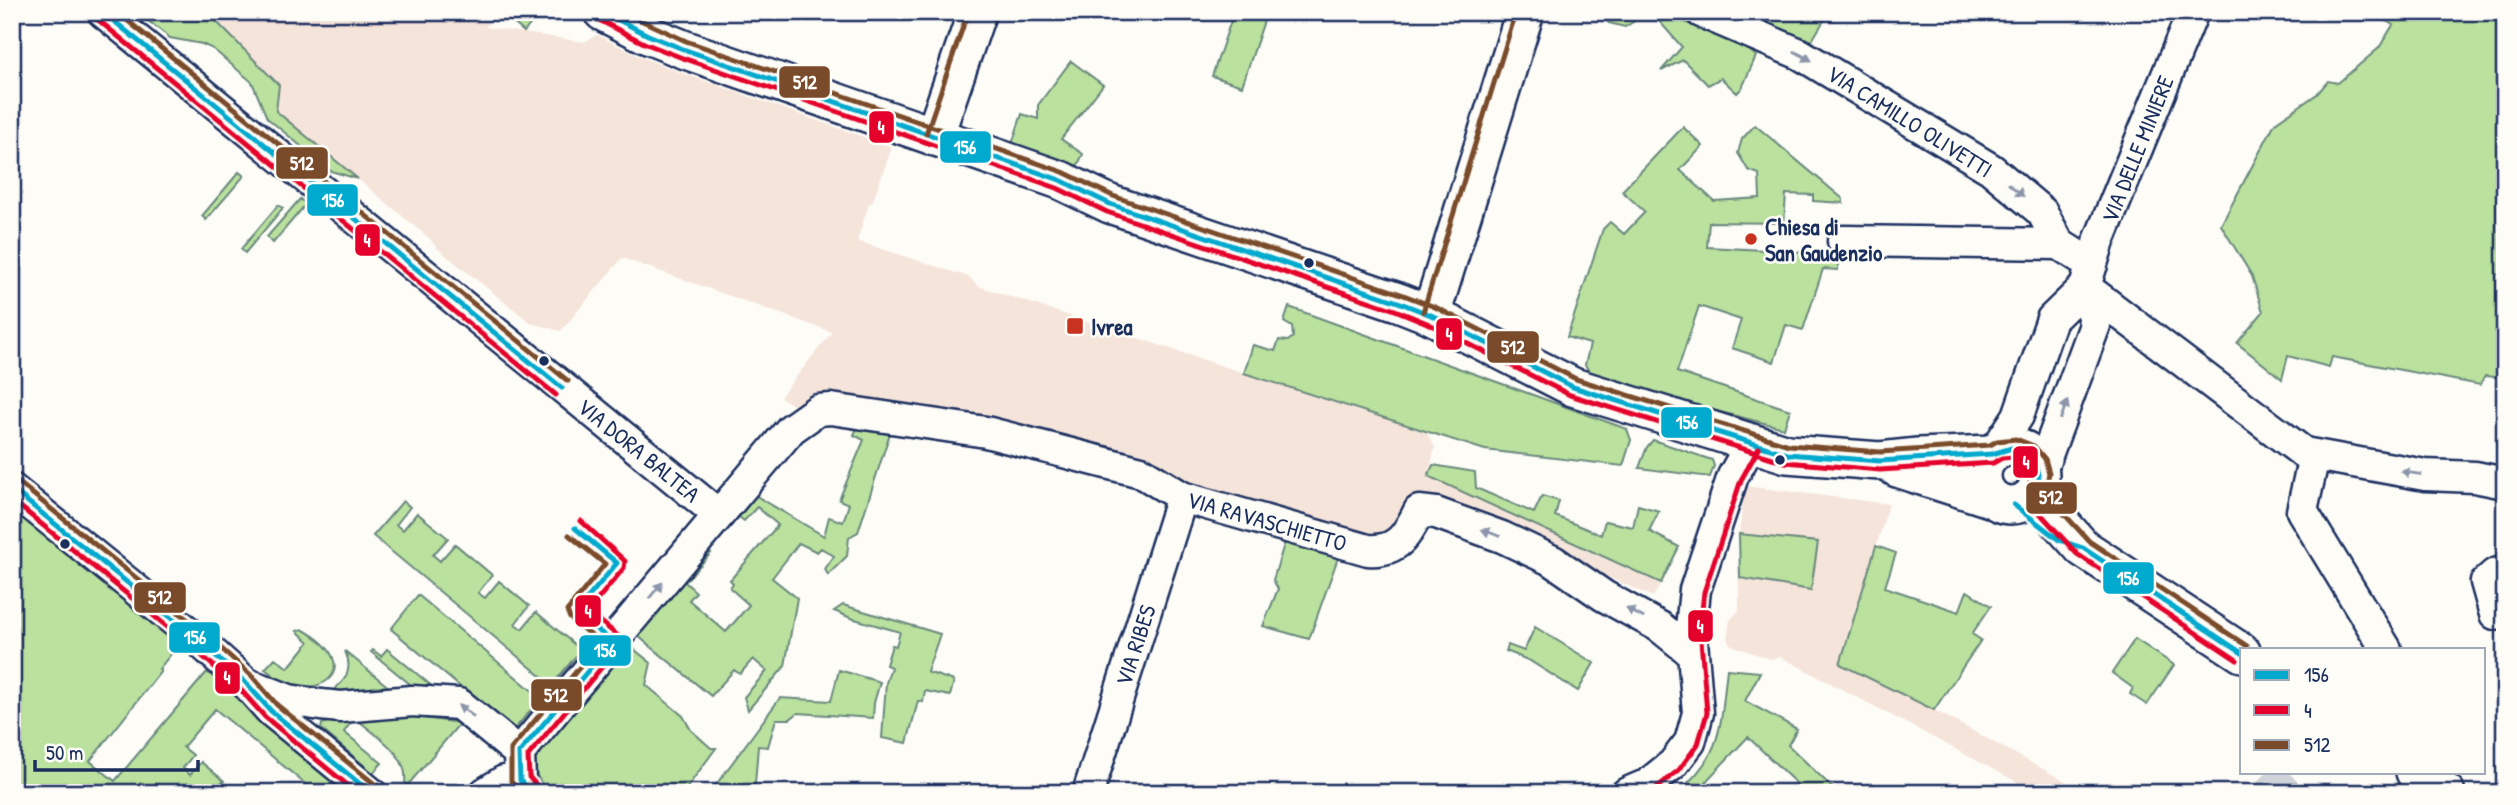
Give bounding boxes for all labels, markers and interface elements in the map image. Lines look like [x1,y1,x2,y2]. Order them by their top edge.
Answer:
one-way arrow [1793,50,1812,62]
street label: VIA CAMILLO OLIVETTI [1821,58,1999,184]
line badge: 512 [778,65,831,99]
text: 512 [793,69,817,95]
street label: VIA DELLE MINIERE [2093,71,2181,227]
line badge: 4 [868,110,895,144]
text: 4 [877,114,885,140]
line badge: 156 [939,130,992,164]
text: 156 [954,134,977,160]
line badge: 512 [275,146,329,180]
text: 512 [290,150,314,176]
one-way arrow [2007,182,2024,197]
line badge: 156 [306,183,359,217]
text: 156 [322,187,345,213]
place label: Chiesa di San Gaudenzio [1765,211,1883,268]
line badge: 4 [354,223,381,257]
text: 4 [363,227,371,253]
marker: Chiesa di San Gaudenzio [1743,231,1759,247]
unlabelled marker [1302,256,1316,270]
place label: Ivrea [1091,311,1133,342]
marker: Ivrea [1065,316,1085,336]
line badge: 4 [1435,317,1463,351]
text: 4 [1445,321,1453,347]
line badge: 512 [1486,330,1540,364]
text: 512 [1501,334,1525,360]
unlabelled marker [537,354,551,368]
street label: VIA DORA BALTEA [571,391,707,509]
one-way arrow [2058,399,2069,420]
line badge: 156 [1660,406,1713,439]
text: 156 [1676,409,1699,435]
line badge: 4 [2012,445,2039,479]
text: 4 [2022,449,2030,475]
unlabelled marker [1773,453,1787,467]
one-way arrow [2400,467,2422,478]
line badge: 512 [2025,481,2078,515]
street label: VIA RAVASCHIETTO [1184,483,1350,559]
text: 512 [2039,484,2063,510]
one-way arrow [1481,527,1502,538]
unlabelled marker [58,537,72,551]
line badge: 156 [2102,561,2155,595]
text: 156 [2117,565,2140,591]
line badge: 512 [133,581,187,614]
one-way arrow [648,581,663,598]
text: 512 [148,584,172,610]
line badge: 4 [574,594,602,628]
text: 4 [584,598,592,624]
street label: VIA RIBES [1107,600,1163,689]
one-way arrow [1625,607,1645,619]
line badge: 4 [1687,609,1714,643]
text: 4 [1696,613,1704,639]
line badge: 156 [168,621,221,654]
text: 156 [184,624,207,650]
line badge: 156 [578,634,632,667]
text: 156 [594,637,617,663]
legend [2240,648,2486,774]
text: 156 [2304,660,2329,689]
line badge: 4 [214,661,241,695]
text: 4 [223,664,231,690]
line badge: 512 [530,678,583,712]
text: 512 [544,682,568,708]
text: 4 [2304,696,2312,725]
one-way arrow [457,704,475,718]
scale bar [35,728,198,772]
text: 512 [2304,730,2331,759]
text: 50 m [46,738,83,767]

